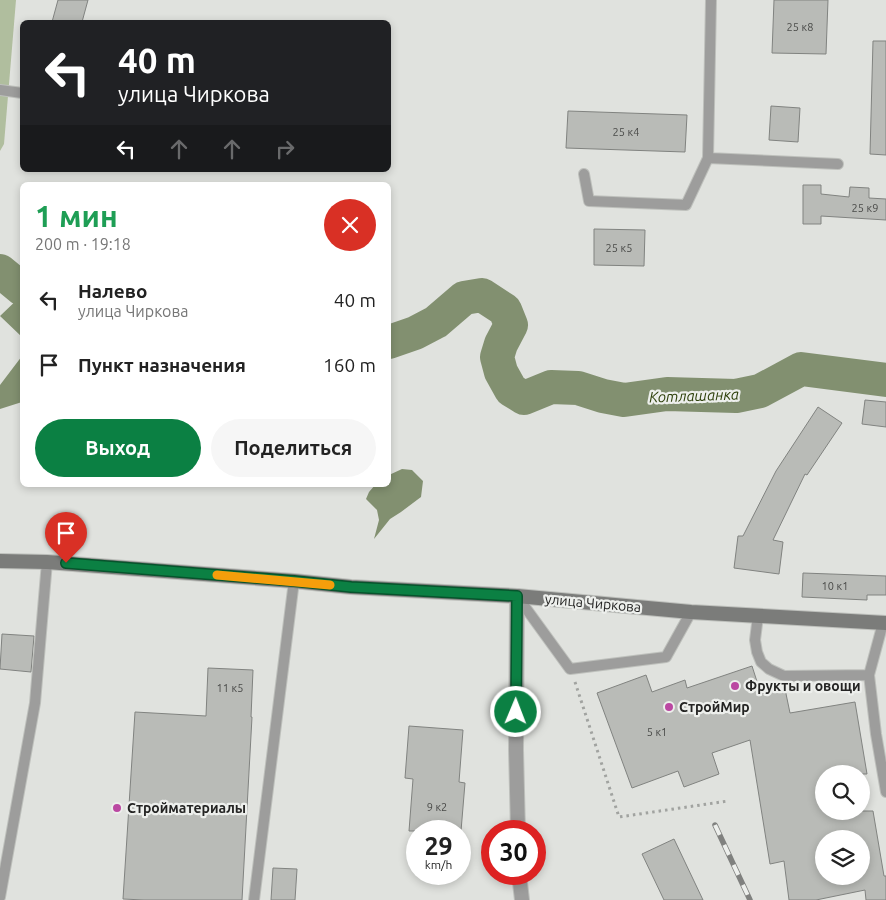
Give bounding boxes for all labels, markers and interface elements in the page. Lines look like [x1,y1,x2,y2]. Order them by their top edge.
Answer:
house number: 25 к8 [787,21,813,33]
icon: left [35,40,100,105]
text: 40 m [118,40,196,80]
text: улица Чиркова [118,81,270,106]
house number: 25 к4 [613,126,639,138]
icon: left [112,135,140,163]
icon: ahead [165,135,193,163]
icon: ahead [218,135,246,163]
icon: right [271,135,299,163]
text: 1 мин [35,199,118,233]
button: close [324,199,376,251]
house number: 25 к9 [852,202,878,214]
text: 200 m · 19:18 [35,235,131,253]
house number: 25 к5 [606,242,632,254]
text: Налево [78,280,147,302]
icon: left [35,286,63,314]
text: 40 m [334,289,376,311]
text: улица Чиркова [78,302,189,320]
icon: arrive [35,351,63,379]
text: Пункт назначения [78,354,246,376]
text: 160 m [323,354,376,376]
water label: Котлашанка [649,385,739,406]
button: Выход [35,419,201,477]
button: Поделиться [211,419,376,477]
pin [45,512,87,563]
icon: arrive [52,519,80,547]
house number: 10 к1 [822,580,848,592]
street label: улица Чиркова [544,591,642,615]
place label: Фрукты и овощи [745,678,861,694]
marker: Фрукты и овощи [729,680,741,692]
house number: 11 к5 [217,682,243,694]
position arrow [489,685,541,737]
place label: СтройМир [679,699,750,715]
marker: СтройМир [663,701,675,713]
house number: 5 к1 [647,726,667,738]
map controls [815,765,870,885]
button: search [815,765,870,820]
place label: Стройматериалы [127,800,246,816]
house number: 9 к2 [427,801,447,813]
marker: Стройматериалы [111,802,123,814]
speed limit sign: 30 [481,820,546,885]
button: layers [815,830,870,885]
text: 29 [424,832,453,860]
text: km/h [425,858,452,871]

